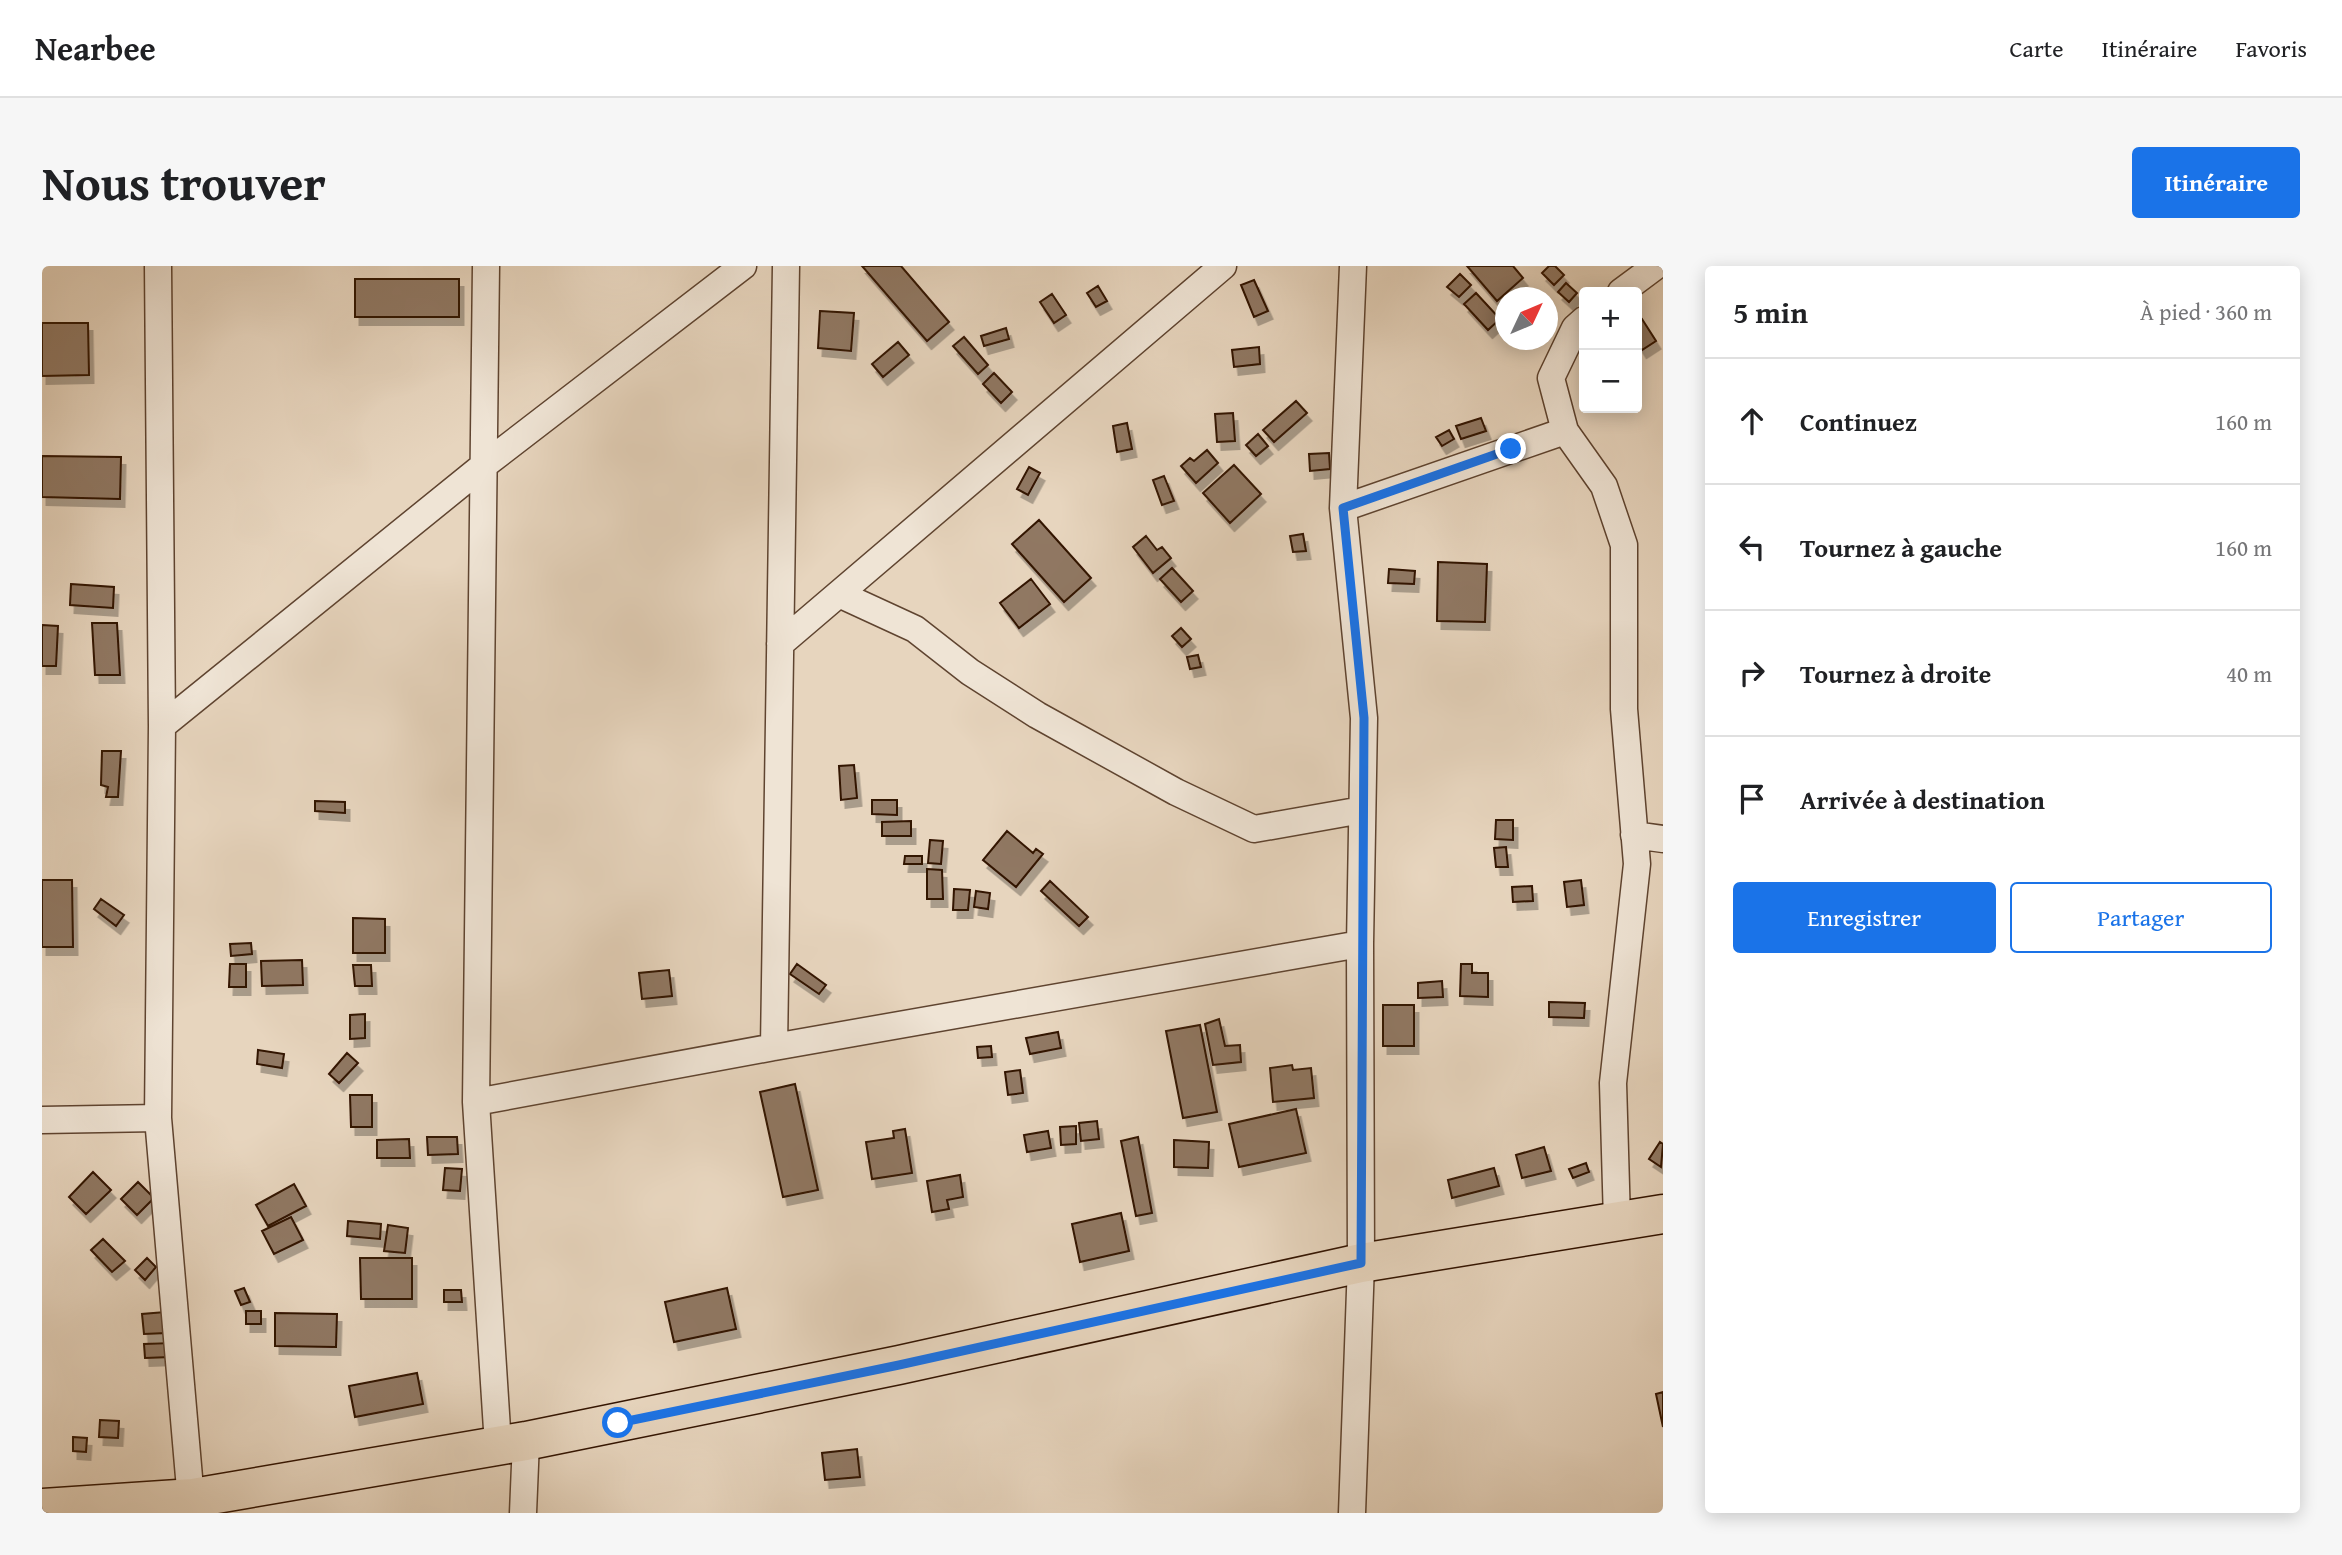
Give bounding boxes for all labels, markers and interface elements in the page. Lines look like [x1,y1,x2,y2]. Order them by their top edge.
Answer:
text: Nearbee [35,24,156,72]
text: Carte [2010,31,2064,66]
text: Itinéraire [2102,31,2197,66]
text: Favoris [2235,31,2307,66]
text: Nous trouver [42,146,326,218]
button: Itinéraire [2132,147,2300,218]
north arrow [1495,287,1558,350]
map controls [1579,287,1642,413]
button: + [1579,287,1642,350]
text: 5 min [1733,290,1808,334]
text: À pied · 360 m [2140,295,2272,328]
button: − [1579,350,1642,413]
icon: ahead [1733,402,1771,440]
text: Continuez [1800,402,1917,441]
text: 160 m [2215,405,2272,438]
route end [1495,433,1526,464]
icon: left [1733,528,1771,566]
text: Tournez à gauche [1800,528,2002,567]
text: 160 m [2215,531,2272,564]
icon: right [1733,654,1771,692]
text: Tournez à droite [1800,654,1991,693]
text: 40 m [2226,657,2272,690]
icon: arrive [1733,780,1771,818]
text: Arrivée à destination [1800,780,2045,819]
button: Enregistrer [1733,882,1996,953]
button: Partager [2010,882,2272,953]
route start [602,1407,633,1438]

